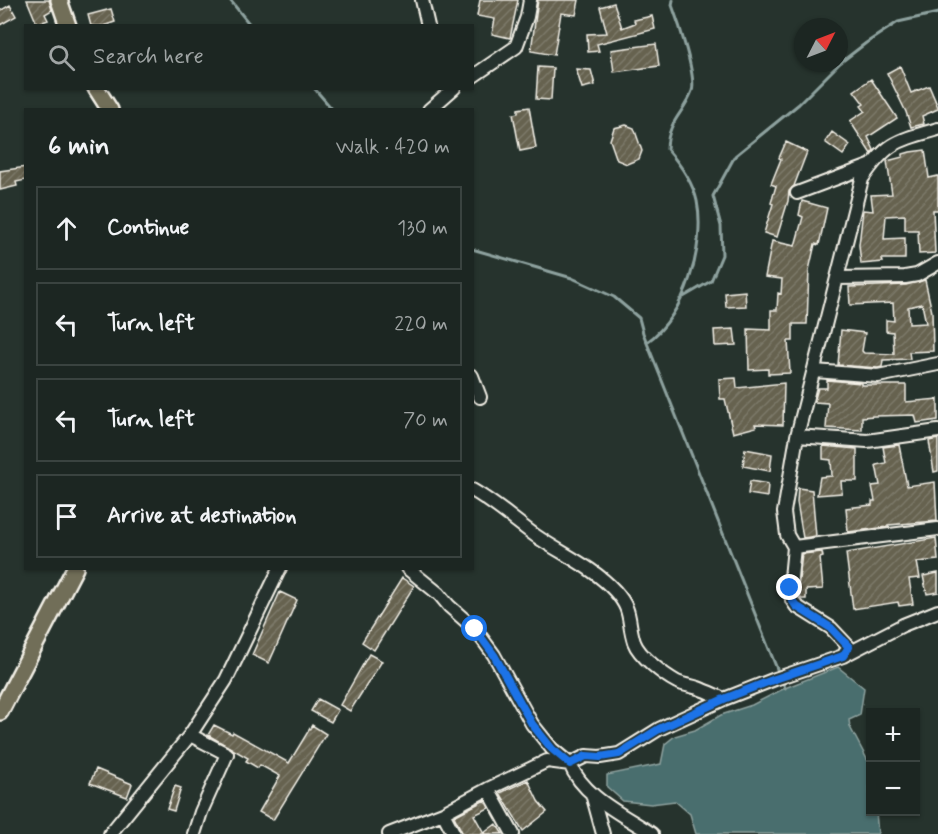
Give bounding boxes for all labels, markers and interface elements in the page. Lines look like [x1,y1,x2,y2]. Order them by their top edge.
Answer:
north arrow [794,18,848,72]
search box [24,24,474,90]
icon: search [45,41,78,74]
text: Search here [93,43,204,71]
text: 6 min [48,130,110,164]
text: Walk · 420 m [336,134,450,161]
icon: ahead [50,212,83,245]
text: Continue [107,214,189,242]
text: 130 m [397,215,448,242]
icon: left [50,308,83,341]
text: Turn left [107,310,195,338]
text: 220 m [394,311,448,338]
icon: left [50,404,83,437]
text: Turn left [107,406,195,434]
text: 70 m [403,407,448,434]
icon: arrive [50,500,83,533]
text: Arrive at destination [107,502,297,530]
route end [776,574,802,600]
route start [461,615,487,641]
map controls [866,708,920,816]
button: + [866,708,920,762]
button: − [866,762,920,816]

